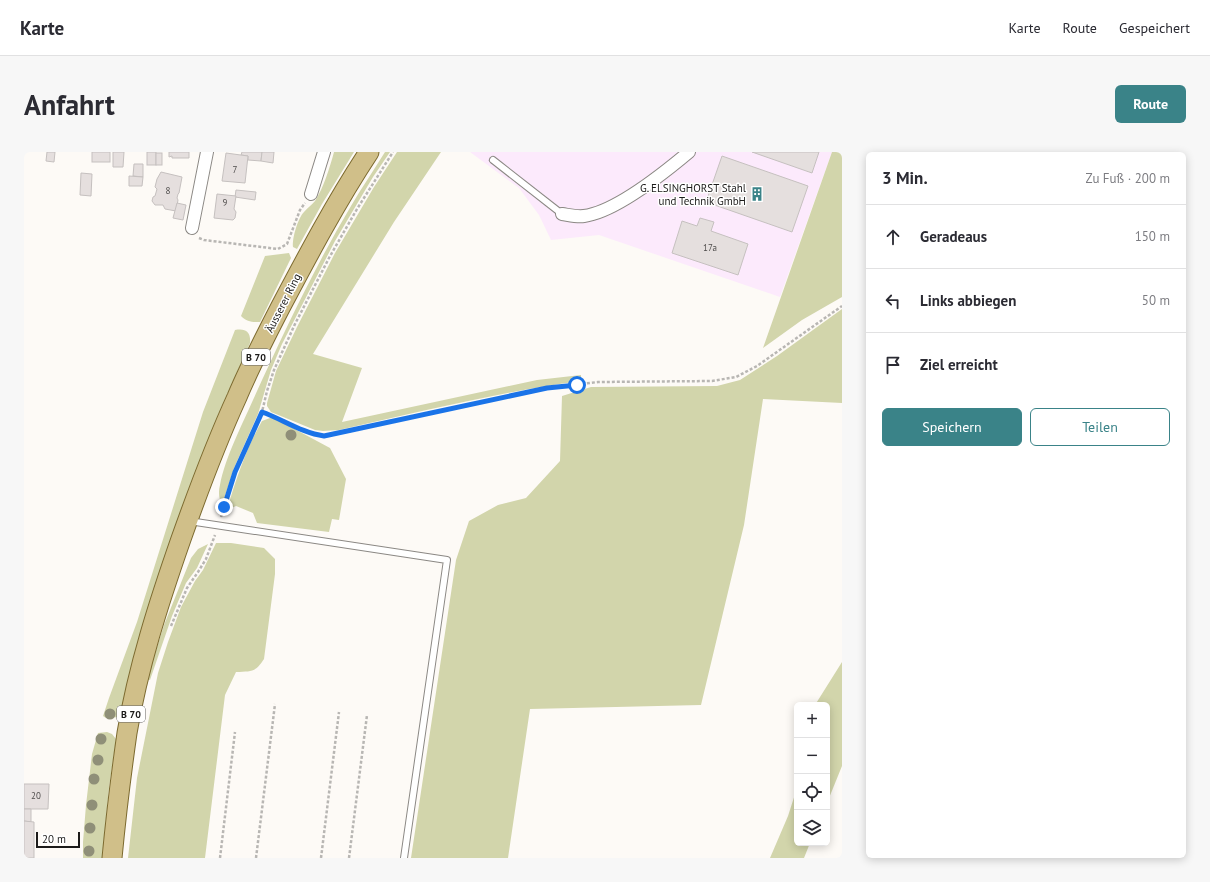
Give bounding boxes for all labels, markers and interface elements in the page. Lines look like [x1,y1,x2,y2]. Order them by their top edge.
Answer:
text: Karte [20,16,64,40]
text: Karte [1009,19,1041,37]
text: Route [1063,19,1097,37]
text: Gespeichert [1119,19,1190,37]
button: Route [1115,85,1186,123]
text: Anfahrt [24,86,115,123]
house number: 7 [233,164,238,175]
text: 3 Min. [882,167,928,189]
text: Zu Fuß · 200 m [1086,170,1170,187]
place label: G. ELSINGHORST Stahl und Technik GmbH [640,181,747,208]
house number: 8 [166,185,171,196]
building icon: G. ELSINGHORST Stahl und Technik GmbH [749,186,765,202]
house number: 9 [223,197,228,208]
icon: ahead [882,226,904,248]
text: Geradeaus [920,227,987,246]
text: 150 m [1135,228,1170,245]
house number: 17a [703,242,717,253]
street label: Äusserer Ring [262,271,304,335]
icon: left [882,290,904,312]
text: Links abbiegen [920,291,1016,310]
text: 50 m [1142,292,1170,309]
road number: B 70 [242,349,270,365]
icon: arrive [882,354,904,376]
text: Ziel erreicht [920,355,998,374]
route start [568,376,586,394]
button: Speichern [882,408,1022,446]
button: Teilen [1030,408,1170,446]
route end [215,498,233,516]
map controls [794,702,830,846]
button: + [794,702,830,738]
road number: B 70 [117,706,145,722]
button: − [794,738,830,774]
button: locate [794,774,830,810]
house number: 20 [31,790,41,801]
button: layers [794,810,830,846]
scale bar [36,830,80,849]
text: 20 m [42,832,66,846]

